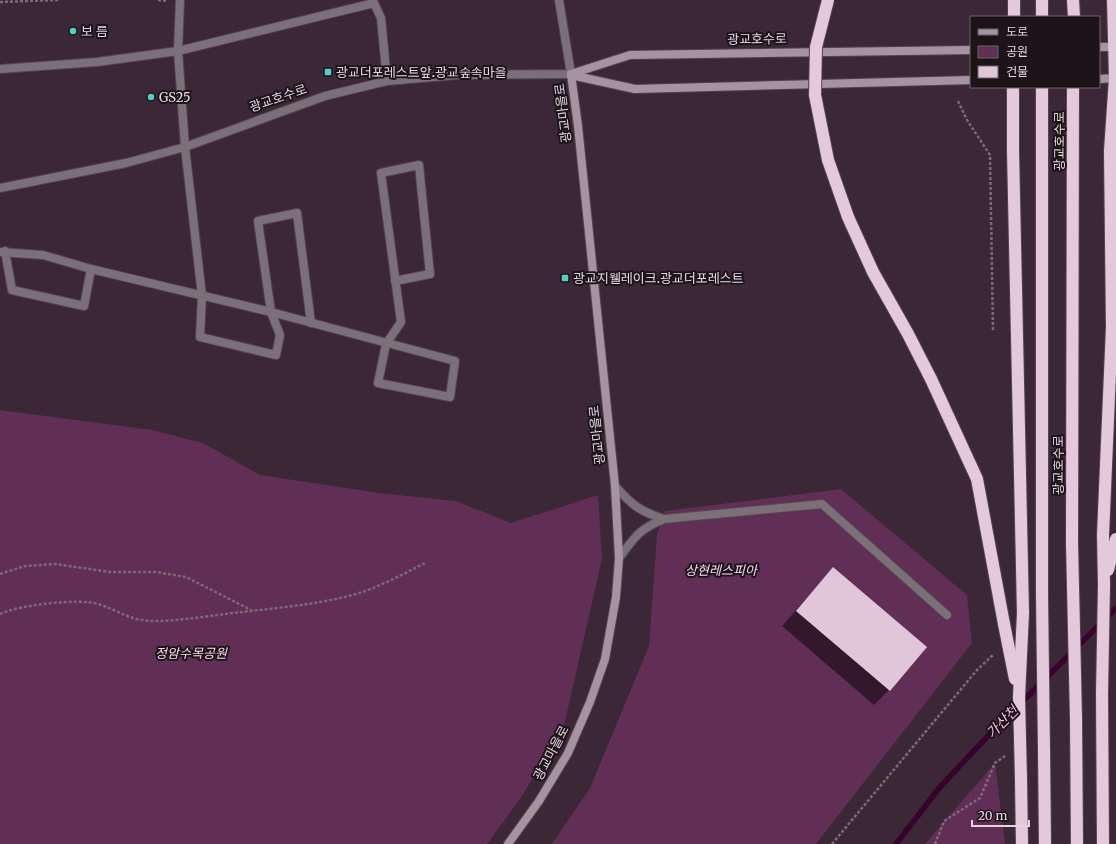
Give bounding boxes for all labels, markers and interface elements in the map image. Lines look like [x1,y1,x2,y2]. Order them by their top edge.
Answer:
legend [970,16,1100,88]
place label: 보 름 [81,23,108,40]
text: 도로 [1006,24,1028,39]
marker: 보 름 [68,26,78,36]
street label: 광교호수로 [727,30,787,48]
text: 공원 [1006,44,1028,59]
place label: 광교더포레스트앞.광교숲속마을 [336,64,507,81]
text: 건물 [1006,64,1028,79]
marker: 광교더포레스트앞.광교숲속마을 [323,67,333,77]
street label: 광교호수로 [247,80,309,116]
street label: 광교마을로 [551,82,575,144]
place label: GS25 [159,89,191,106]
marker: GS25 [146,92,156,102]
street label: 광교호수로 [1051,111,1068,171]
place label: 광교지웰레이크.광교더포레스트 [573,270,744,287]
marker: 광교지웰레이크.광교더포레스트 [560,273,570,283]
street label: 광교마을로 [585,404,609,466]
street label: 광교호수로 [1050,435,1067,495]
park label: 상현레스피아 [685,562,759,579]
park label: 정암수목공원 [155,645,228,662]
water label: 가산천 [982,701,1023,742]
street label: 광교마을로 [529,723,573,783]
scale bar [972,802,1029,828]
text: 20 m [978,808,1007,823]

